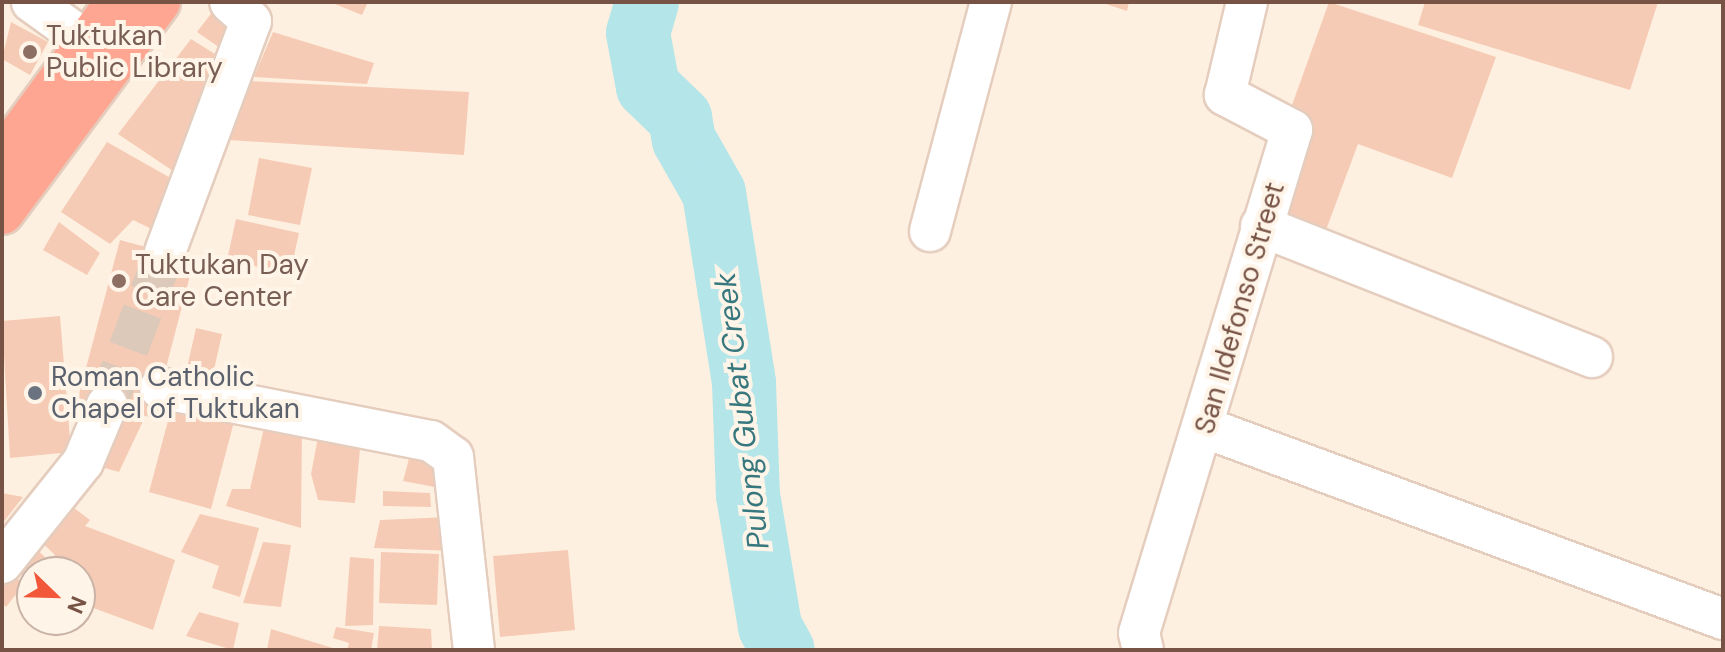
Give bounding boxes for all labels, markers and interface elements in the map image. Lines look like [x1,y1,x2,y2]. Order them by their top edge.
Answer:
place label: Tuktukan Public Library [46,19,223,85]
marker: Tuktukan Public Library [21,43,39,61]
street label: San Ildefonso Street [1188,178,1292,438]
place label: Tuktukan Day Care Center [135,248,309,314]
water label: Pulong Gubat Creek [707,270,777,552]
marker: Tuktukan Day Care Center [110,272,128,290]
place label: Roman Catholic Chapel of Tuktukan [51,360,300,426]
marker: Roman Catholic Chapel of Tuktukan [26,384,44,402]
north arrow [16,556,96,636]
text: N [60,592,93,618]

